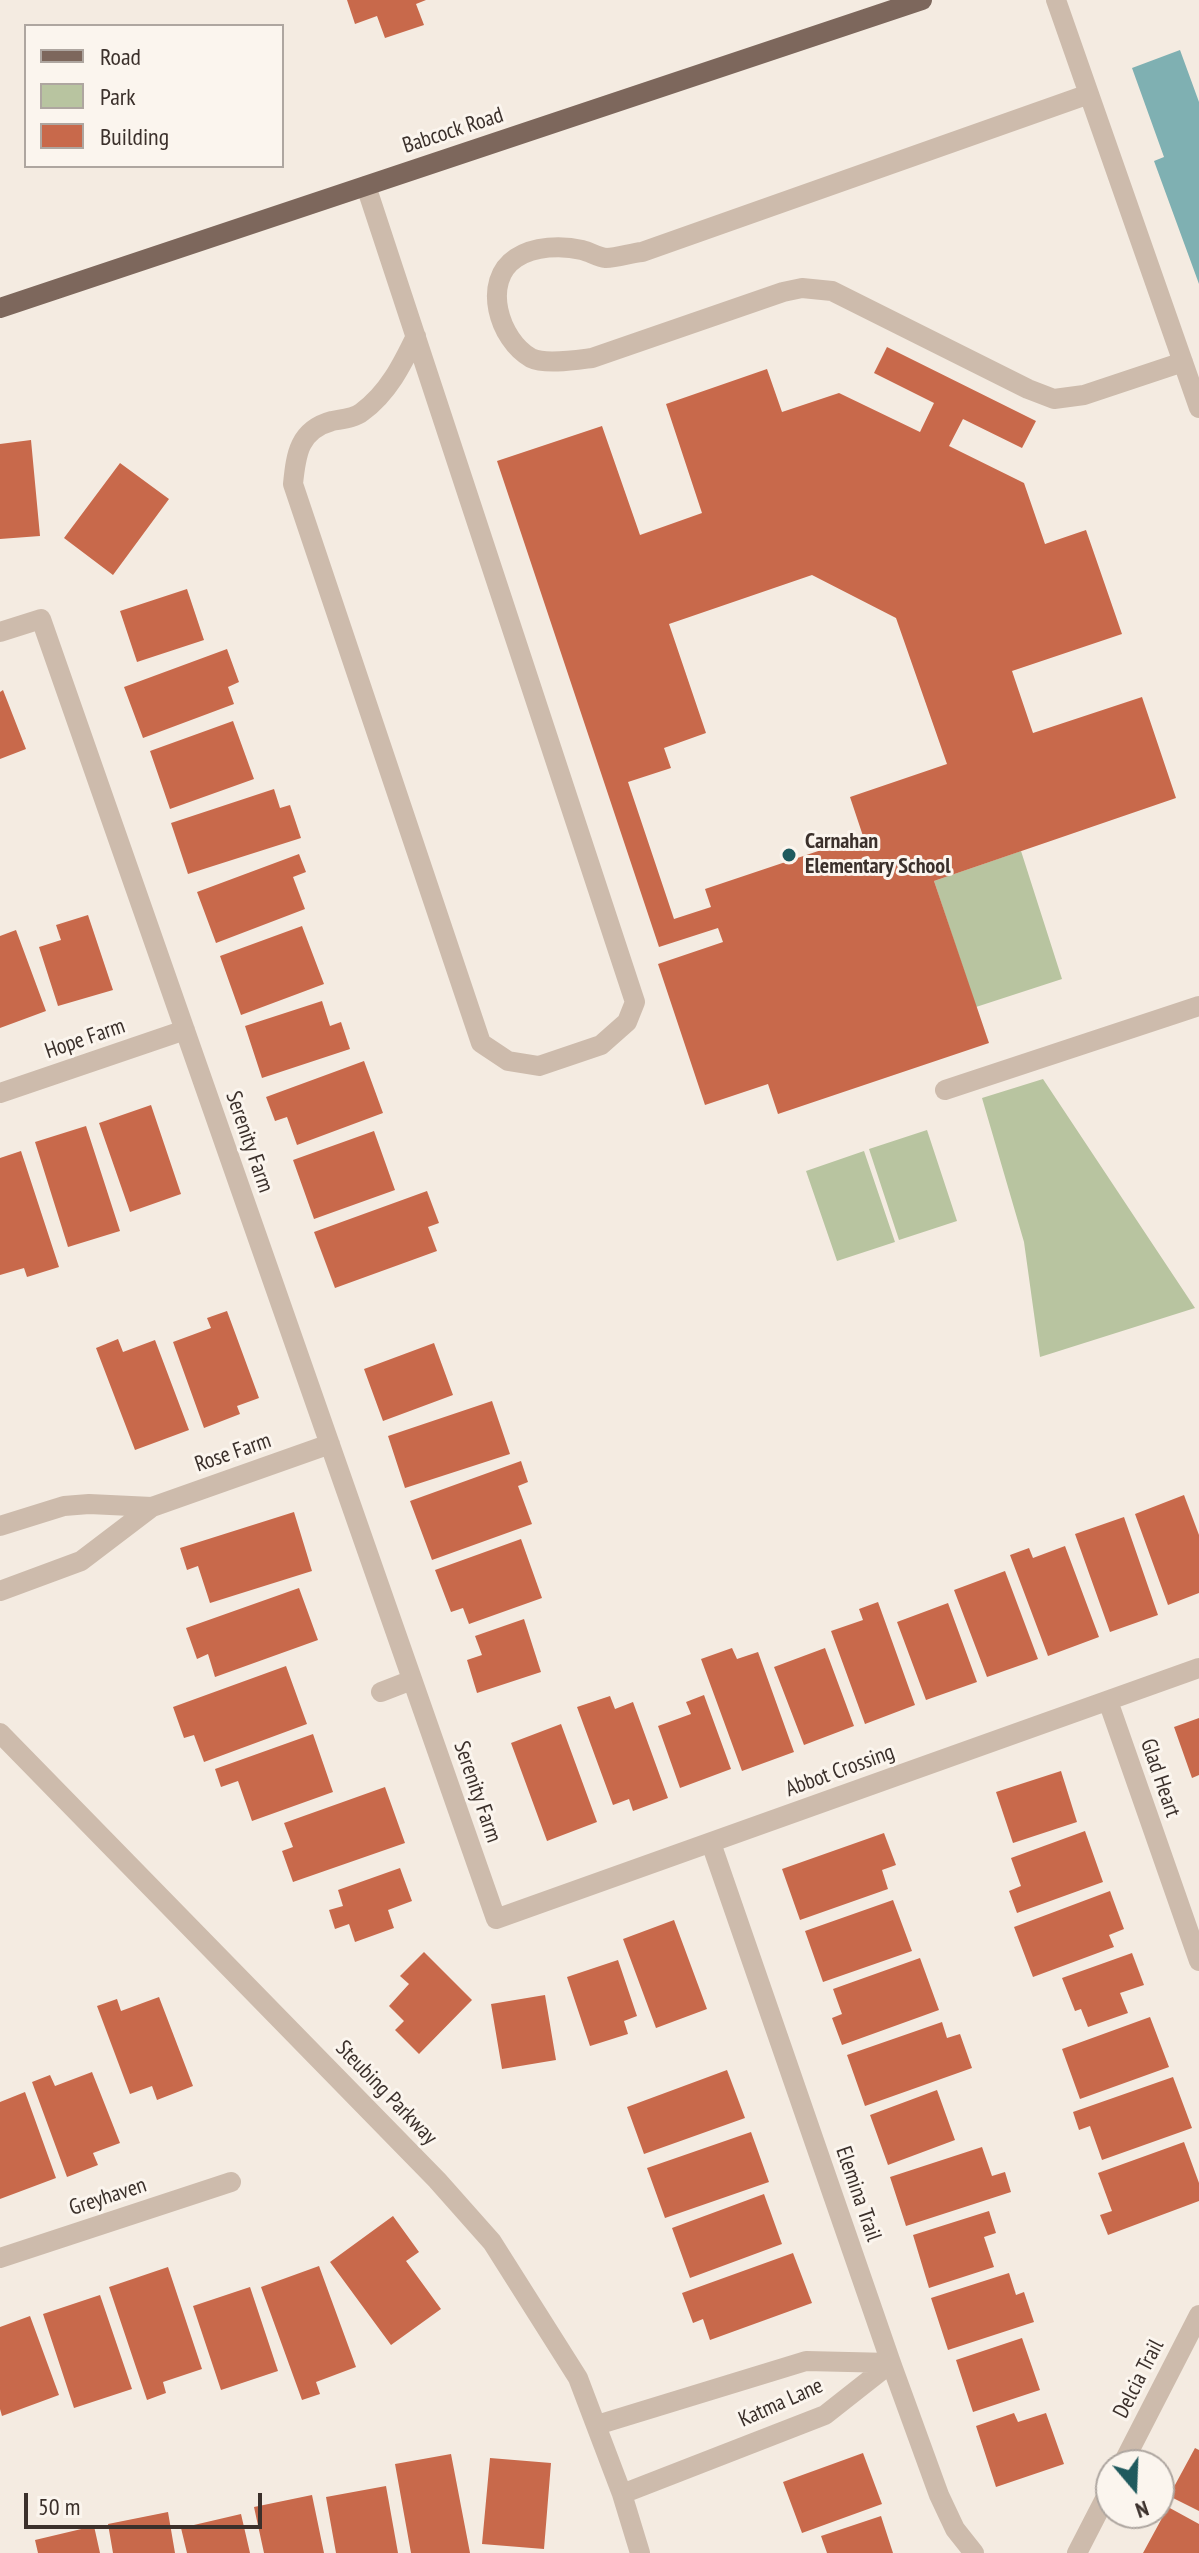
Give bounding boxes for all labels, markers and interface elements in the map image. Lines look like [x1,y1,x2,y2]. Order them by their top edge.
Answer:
legend [24,24,284,168]
text: Road [100,41,141,72]
text: Park [100,81,136,112]
street label: Babcock Road [399,102,507,160]
text: Building [100,121,169,152]
place label: Carnahan Elementary School [805,829,951,880]
marker: Carnahan Elementary School [780,846,798,864]
street label: Hope Farm [42,1013,128,1065]
street label: Serenity Farm [219,1088,279,1196]
street label: Rose Farm [192,1428,274,1478]
street label: Glad Heart [1134,1735,1186,1821]
street label: Serenity Farm [447,1738,507,1846]
street label: Abbot Crossing [782,1739,898,1803]
street label: Steubing Parkway [330,2035,442,2151]
street label: Elemina Trail [829,2143,887,2245]
street label: Greyhaven [66,2172,150,2222]
street label: Delcia Trail [1108,2335,1170,2423]
street label: Katma Lane [735,2373,827,2433]
north arrow [1095,2449,1175,2529]
scale bar [28,2477,266,2527]
text: 50 m [38,2491,80,2522]
text: N [1132,2495,1152,2525]

